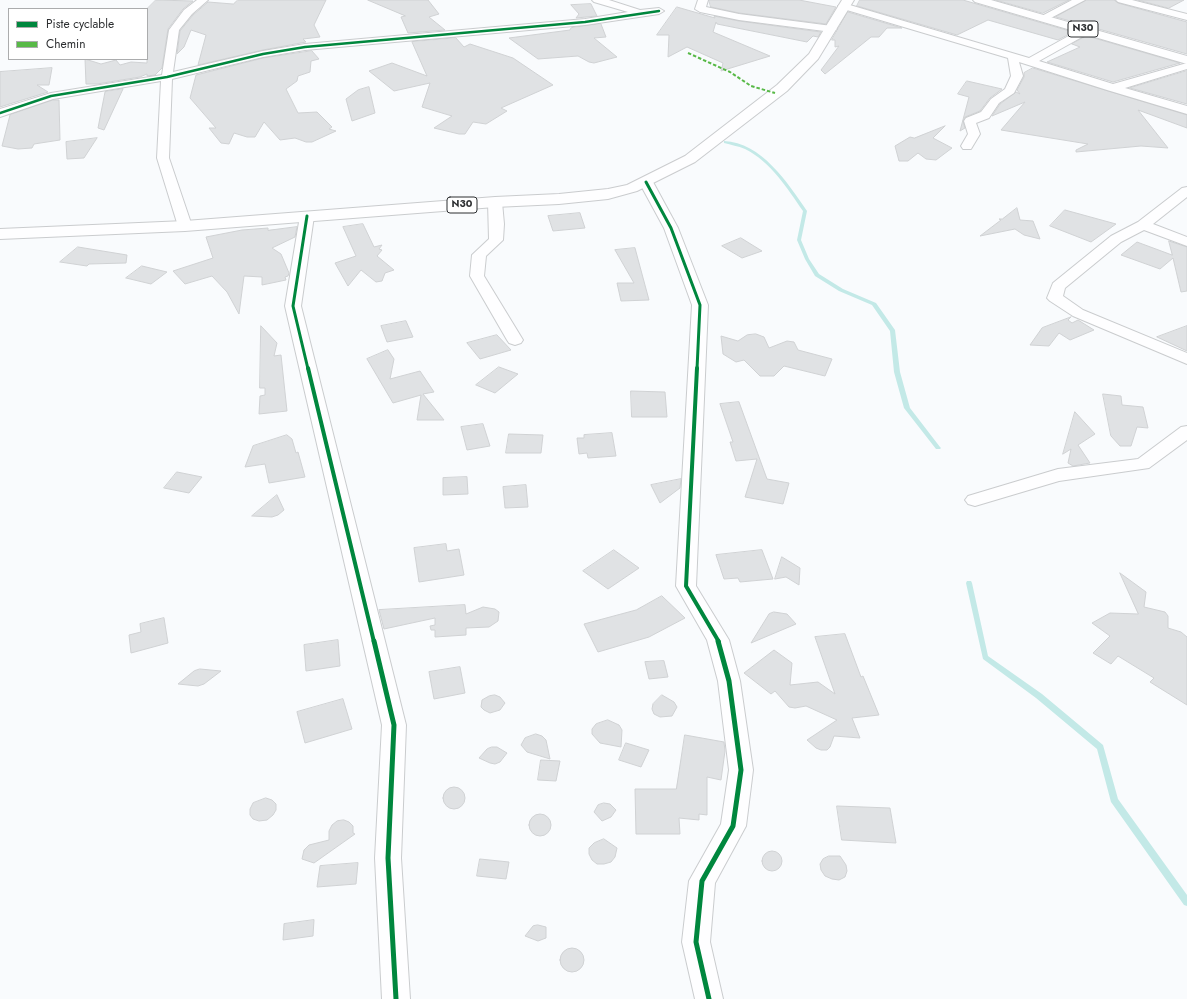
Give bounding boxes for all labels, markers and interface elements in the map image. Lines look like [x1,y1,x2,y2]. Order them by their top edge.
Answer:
legend [8,8,148,60]
text: Piste cyclable [46,15,114,33]
road number: N30 [1068,21,1098,37]
text: Chemin [46,35,85,53]
road number: N30 [447,197,477,213]

